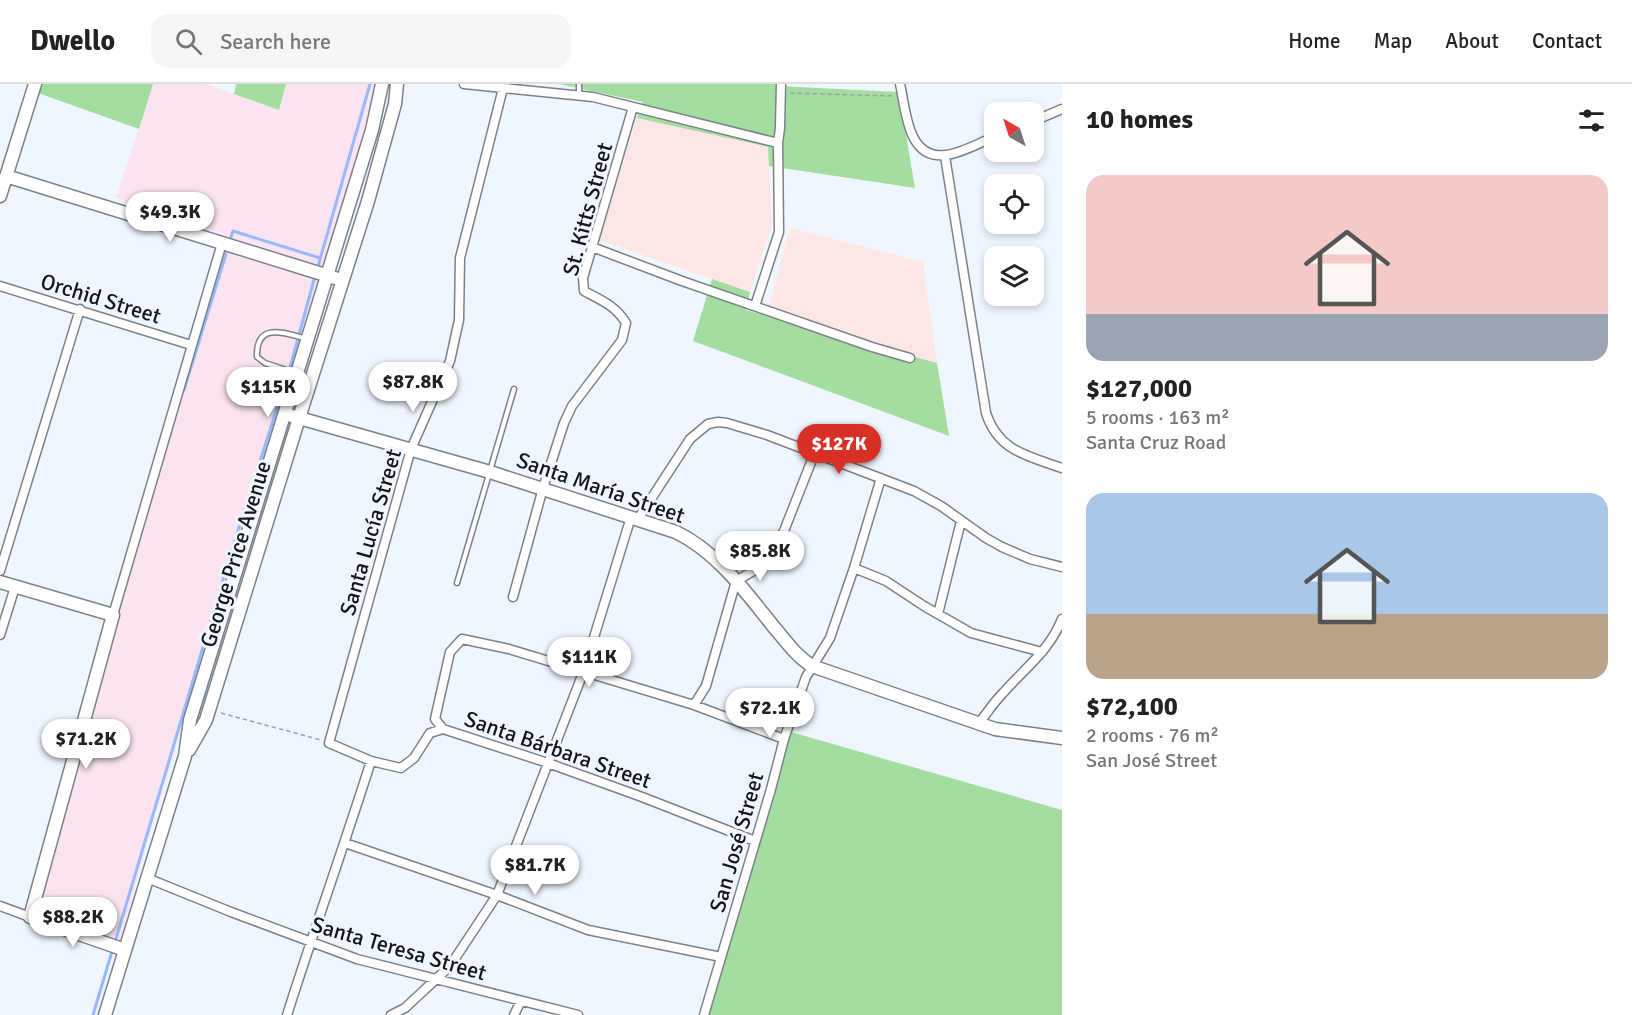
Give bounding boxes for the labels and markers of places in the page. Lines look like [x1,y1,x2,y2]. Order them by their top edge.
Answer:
pin: $49.3K [121,192,219,243]
pin: $87.8K [364,362,462,413]
pin: $115K [226,367,310,418]
pin: $127K [797,424,881,475]
pin: $85.8K [711,531,809,582]
pin: $111K [547,637,631,688]
pin: $72.1K [721,688,819,739]
pin: $71.2K [37,719,135,770]
pin: $81.7K [486,845,584,896]
pin: $88.2K [24,897,122,948]

